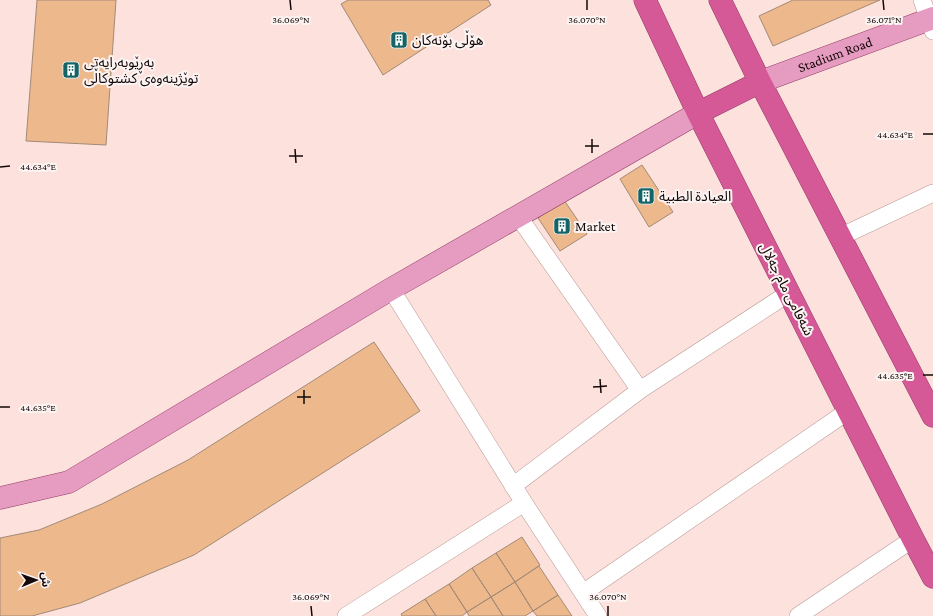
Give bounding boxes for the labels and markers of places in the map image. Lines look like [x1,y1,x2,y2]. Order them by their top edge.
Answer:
building icon: هۆڵی بۆنەکان [389,30,409,50]
place label: هۆڵی بۆنەکان [412,30,484,49]
place label: بەڕێوبەرایەتی توێژینەوەی کشتوکاڵی [84,54,198,87]
building icon: بەڕێوبەرایەتی توێژینەوەی کشتوکاڵی [61,60,81,80]
building icon: العيادة الطبية [636,186,656,206]
place label: العيادة الطبية [659,188,731,204]
building icon: Market [552,216,572,236]
place label: Market [575,218,616,234]

